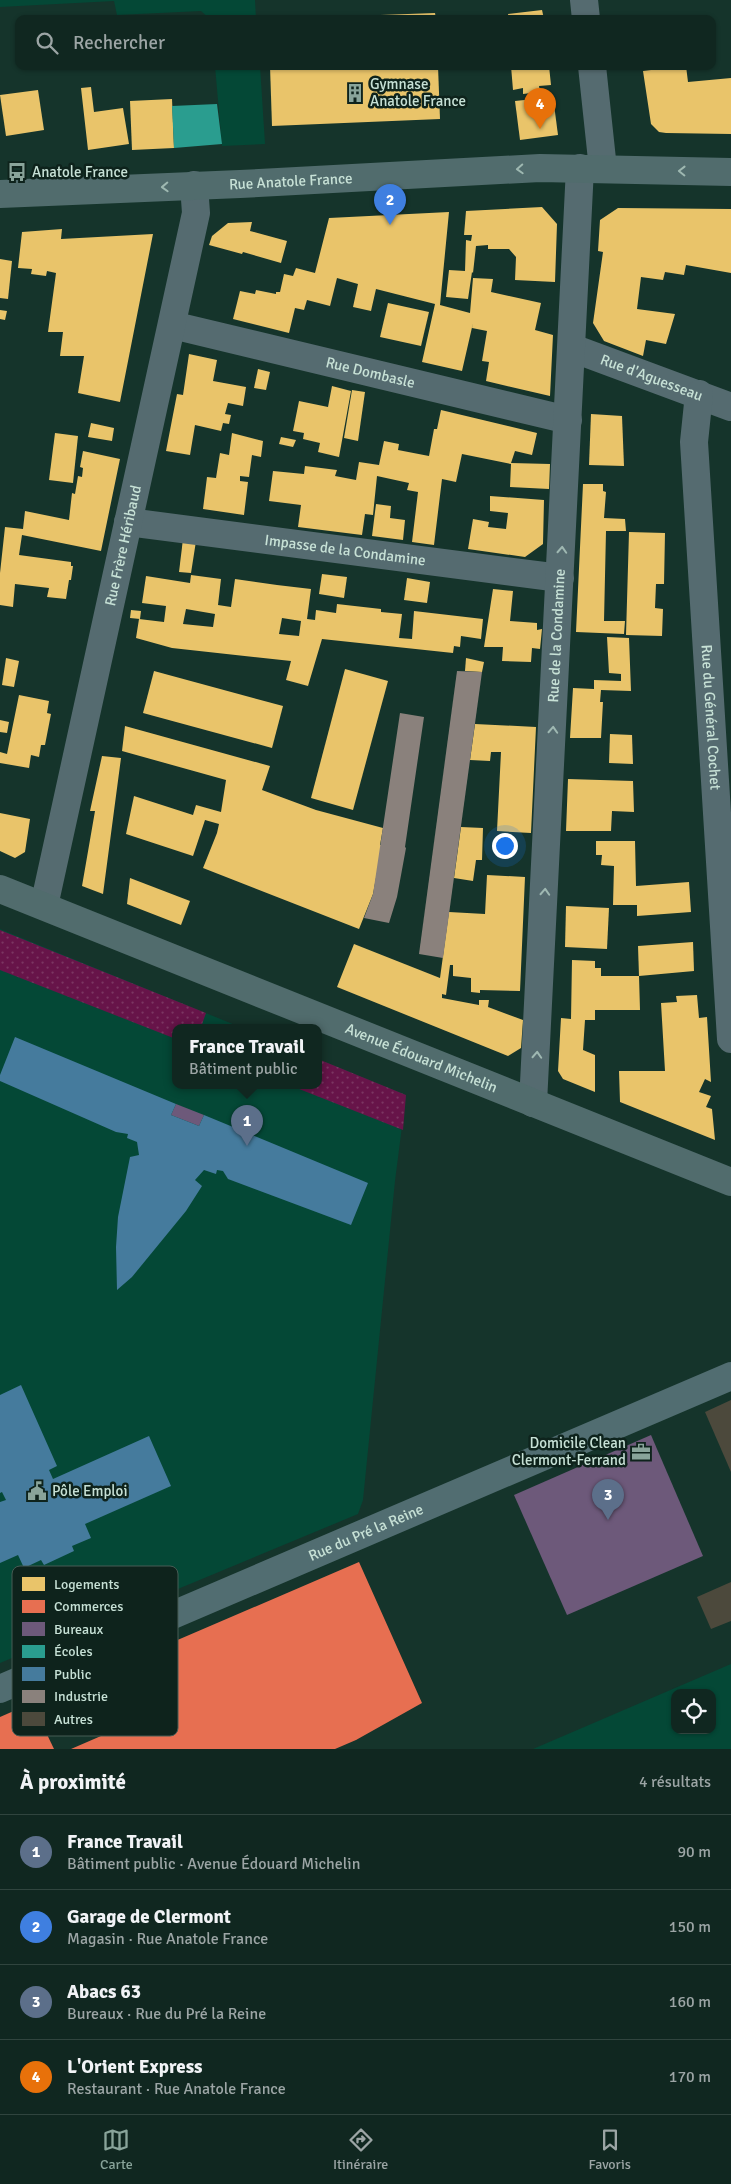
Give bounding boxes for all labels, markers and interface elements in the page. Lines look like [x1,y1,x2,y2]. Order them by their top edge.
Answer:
search box [15,15,716,70]
icon: search [33,29,61,57]
text: Rechercher [73,31,165,55]
place label: Gymnase Anatole France [370,75,466,110]
building icon: Gymnase Anatole France [344,82,366,104]
pin: 4 [524,88,556,129]
bus stop icon: Anatole France [6,161,28,183]
place label: Anatole France [32,163,128,181]
one-way arrow [516,164,524,175]
one-way arrow [678,166,686,176]
street label: Rue Anatole France [229,169,353,193]
one-way arrow [161,181,169,192]
pin: 2 [374,184,406,225]
street label: Rue d'Aguesseau [598,350,705,405]
street label: Rue Dombasle [324,353,417,392]
street label: Rue Frère Héribaud [101,483,145,608]
street label: Impasse de la Condamine [264,531,427,570]
one-way arrow [556,546,567,554]
street label: Rue de la Condamine [544,568,569,703]
street label: Rue du Général Cochet [698,644,725,790]
one-way arrow [548,726,558,734]
your location [492,833,518,859]
one-way arrow [540,888,550,896]
street label: Avenue Édouard Michelin [343,1019,500,1096]
popup [172,1024,322,1089]
text: France Travail [189,1035,305,1059]
one-way arrow [532,1050,542,1058]
text: Bâtiment public [189,1059,298,1079]
pin: 1 [231,1105,263,1146]
place label: Domicile Clean Clermont-Ferrand [512,1434,626,1469]
office icon: Domicile Clean Clermont-Ferrand [630,1441,652,1463]
pin: 3 [592,1479,624,1520]
public building icon: Pôle Emploi [26,1480,48,1502]
place label: Pôle Emploi [52,1482,127,1500]
street label: Rue du Pré la Reine [306,1500,426,1565]
legend [12,1566,178,1736]
text: Logements [54,1576,119,1593]
text: Commerces [54,1598,124,1615]
text: Bureaux [54,1621,104,1638]
text: Écoles [54,1643,93,1660]
text: Public [54,1666,92,1683]
text: Industrie [54,1688,108,1705]
map controls [671,1689,716,1734]
button: locate [671,1689,716,1734]
text: Autres [54,1711,93,1728]
text: À proximité [20,1769,126,1795]
text: 4 résultats [639,1772,711,1792]
text: France Travail [67,1830,183,1854]
text: 1 [32,1842,40,1862]
text: 90 m [677,1842,711,1862]
text: Bâtiment public · Avenue Édouard Michelin [67,1854,360,1874]
text: Garage de Clermont [67,1905,231,1929]
text: 2 [32,1917,40,1937]
text: 150 m [669,1917,711,1937]
text: Magasin · Rue Anatole France [67,1929,268,1949]
text: Abacs 63 [67,1980,141,2004]
text: 3 [32,1992,40,2012]
text: 160 m [669,1992,711,2012]
text: Bureaux · Rue du Pré la Reine [67,2004,266,2024]
text: L'Orient Express [67,2055,202,2079]
text: 4 [32,2067,40,2087]
text: 170 m [669,2067,711,2087]
text: Restaurant · Rue Anatole France [67,2079,286,2099]
tab: Carte [100,2126,133,2173]
tab: Itinéraire [333,2126,388,2173]
tab: Favoris [588,2126,631,2173]

